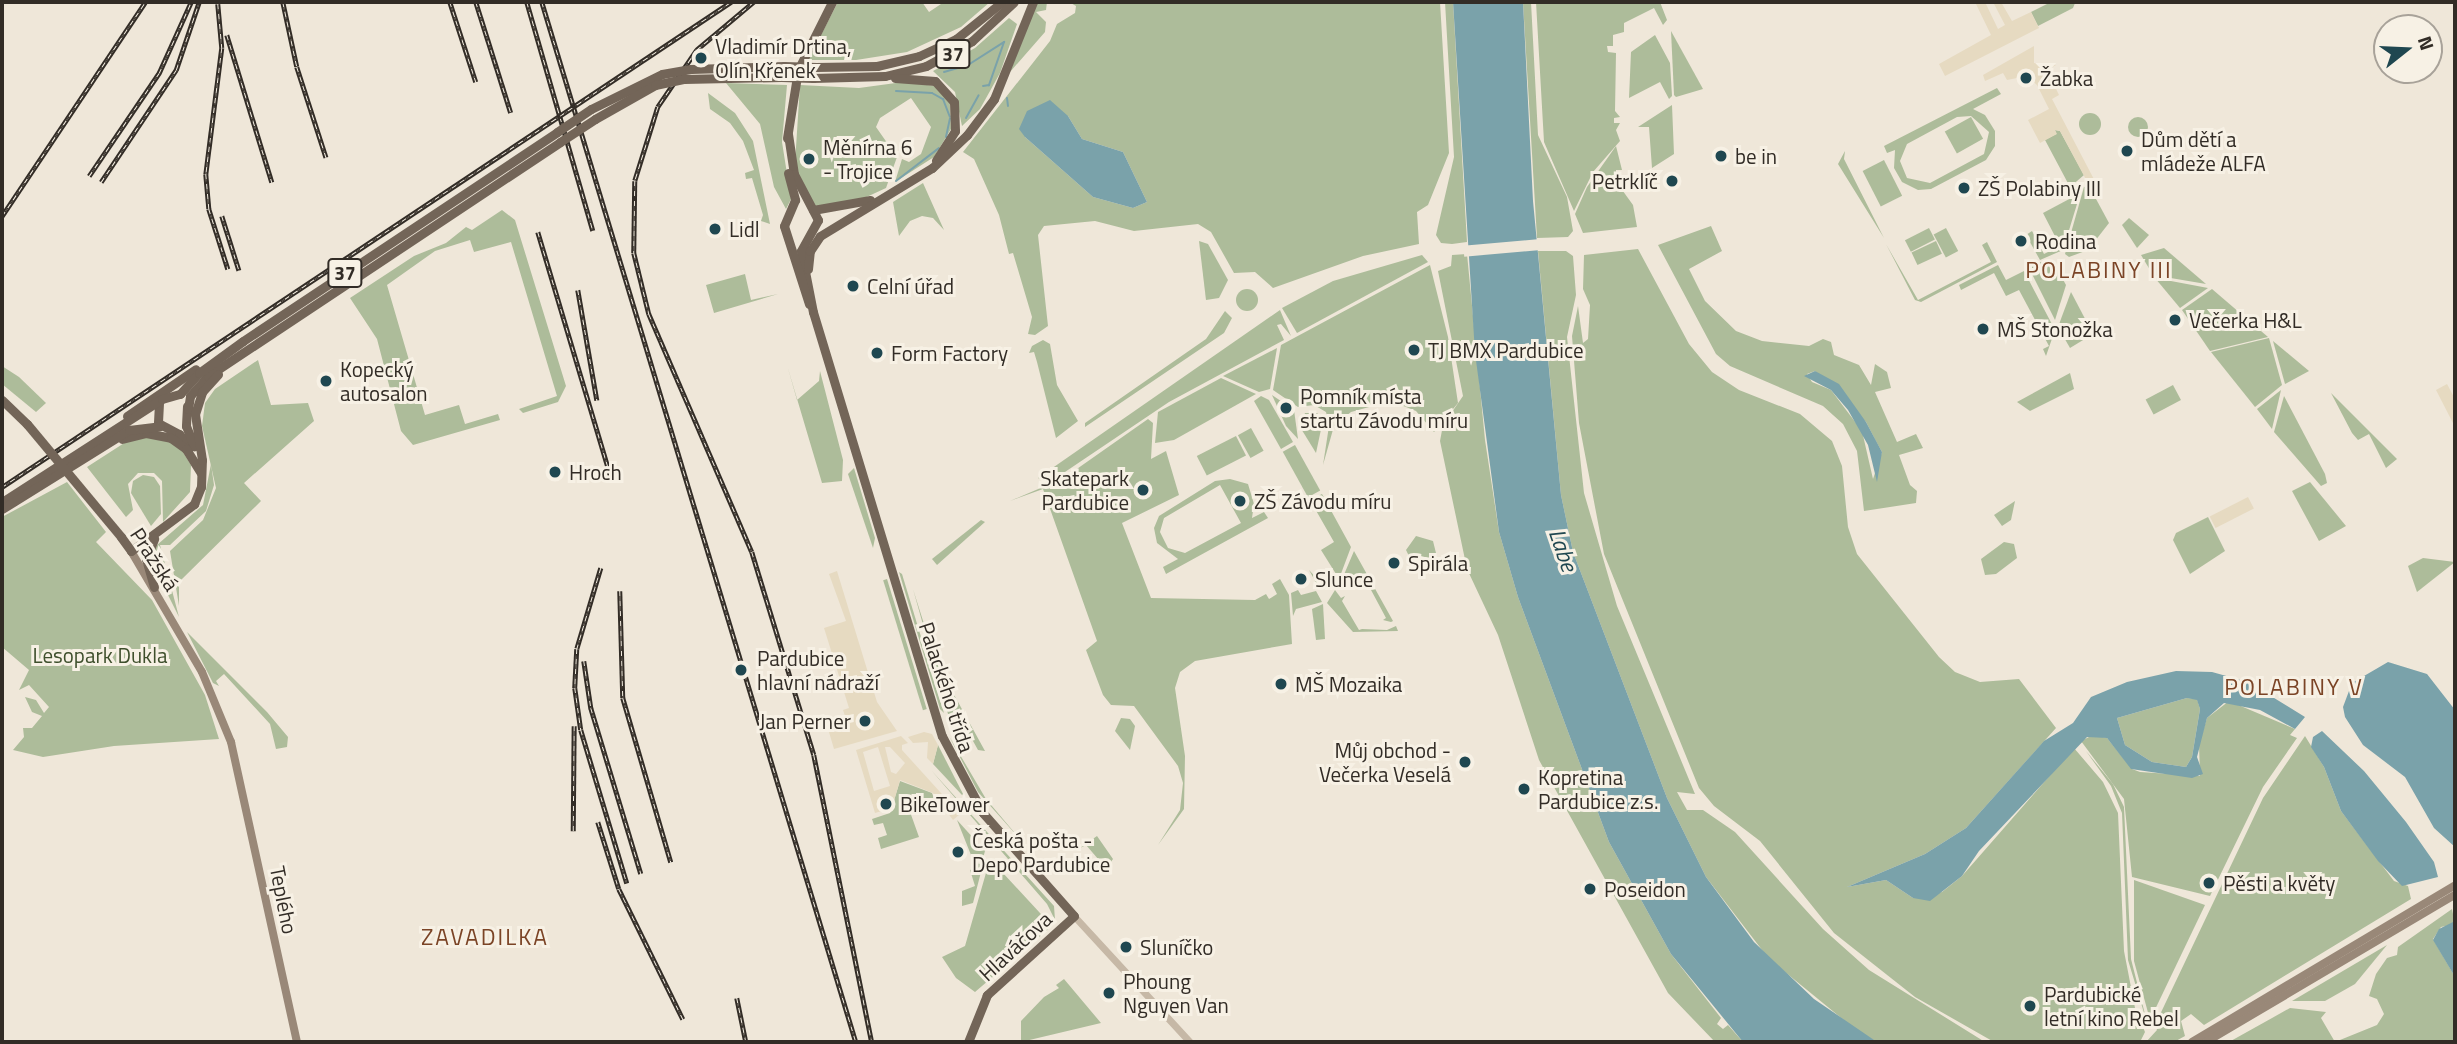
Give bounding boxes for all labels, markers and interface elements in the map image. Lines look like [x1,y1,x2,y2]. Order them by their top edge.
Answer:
north arrow [2373,14,2443,84]
text: N [2411,32,2442,54]
place label: Vladimír Drtina, Olín Křenek [715,33,852,83]
road number: 37 [934,38,972,70]
marker: Vladimír Drtina, Olín Křenek [693,50,709,66]
place label: Žabka [2040,65,2093,91]
marker: Žabka [2018,70,2034,86]
place label: Dům dětí a mládeže ALFA [2141,126,2266,176]
place label: Měnírna 6 - Trojice [823,134,912,184]
place label: be in [1735,143,1777,169]
marker: Dům dětí a mládeže ALFA [2119,143,2135,159]
marker: be in [1713,148,1729,164]
marker: Měnírna 6 - Trojice [801,151,817,167]
place label: Petrklíč [1592,168,1658,194]
marker: Petrklíč [1664,173,1680,189]
place label: ZŠ Polabiny III [1978,175,2101,201]
marker: ZŠ Polabiny III [1956,180,1972,196]
place label: Lidl [729,216,760,242]
marker: Lidl [707,221,723,237]
place label: Rodina [2035,228,2096,254]
marker: Rodina [2013,233,2029,249]
district label: POLABINY III [2027,256,2171,284]
road number: 37 [326,258,364,288]
place label: Celní úřad [867,273,954,299]
marker: Celní úřad [845,278,861,294]
place label: Večerka H&L [2189,307,2302,333]
marker: Večerka H&L [2167,312,2183,328]
place label: MŠ Stonožka [1997,316,2113,342]
marker: MŠ Stonožka [1975,321,1991,337]
place label: TJ BMX Pardubice [1428,337,1584,363]
place label: Form Factory [891,340,1008,366]
marker: TJ BMX Pardubice [1406,342,1422,358]
marker: Form Factory [869,345,885,361]
place label: Kopecký autosalon [340,356,428,406]
marker: Kopecký autosalon [318,373,334,389]
place label: Pomník místa startu Závodu míru [1300,383,1468,433]
marker: Pomník místa startu Závodu míru [1278,400,1294,416]
place label: Hroch [569,459,622,485]
marker: Hroch [547,464,563,480]
place label: Skatepark Pardubice [1040,465,1129,515]
marker: Skatepark Pardubice [1135,482,1151,498]
place label: ZŠ Závodu míru [1254,488,1391,514]
marker: ZŠ Závodu míru [1232,493,1248,509]
street label: Pražská [125,523,185,595]
water label: Labe [1543,525,1583,575]
place label: Spirála [1408,550,1468,576]
marker: Spirála [1386,555,1402,571]
place label: Slunce [1315,566,1373,592]
marker: Slunce [1293,571,1309,587]
street label: Palackého třída [914,619,980,755]
park label: Lesopark Dukla [32,642,168,668]
place label: Pardubice hlavní nádraží [757,645,879,695]
marker: Pardubice hlavní nádraží [731,660,751,680]
place label: MŠ Mozaika [1295,671,1402,697]
district label: POLABINY V [2225,673,2363,701]
marker: MŠ Mozaika [1273,676,1289,692]
place label: Jan Perner [759,708,851,734]
marker: Jan Perner [857,713,873,729]
place label: Můj obchod - Večerka Veselá [1319,737,1451,787]
marker: Můj obchod - Večerka Veselá [1457,754,1473,770]
place label: Kopretina Pardubice z.s. [1538,764,1658,814]
marker: Kopretina Pardubice z.s. [1516,781,1532,797]
place label: BikeTower [900,791,990,817]
marker: BikeTower [878,796,894,812]
place label: Česká pošta - Depo Pardubice [972,827,1110,877]
marker: Česká pošta - Depo Pardubice [950,844,966,860]
street label: Teplého [265,864,303,936]
place label: Pěsti a květy [2223,870,2335,896]
marker: Pěsti a květy [2201,875,2217,891]
place label: Poseidon [1604,876,1686,902]
marker: Poseidon [1582,881,1598,897]
street label: Hlaváčova [973,906,1057,986]
district label: ZAVADILKA [422,923,548,951]
place label: Sluníčko [1140,934,1213,960]
marker: Sluníčko [1118,939,1134,955]
place label: Phoung Nguyen Van [1123,968,1229,1018]
place label: Pardubické letní kino Rebel [2044,981,2179,1031]
marker: Phoung Nguyen Van [1101,985,1117,1001]
marker: Pardubické letní kino Rebel [2022,998,2038,1014]

